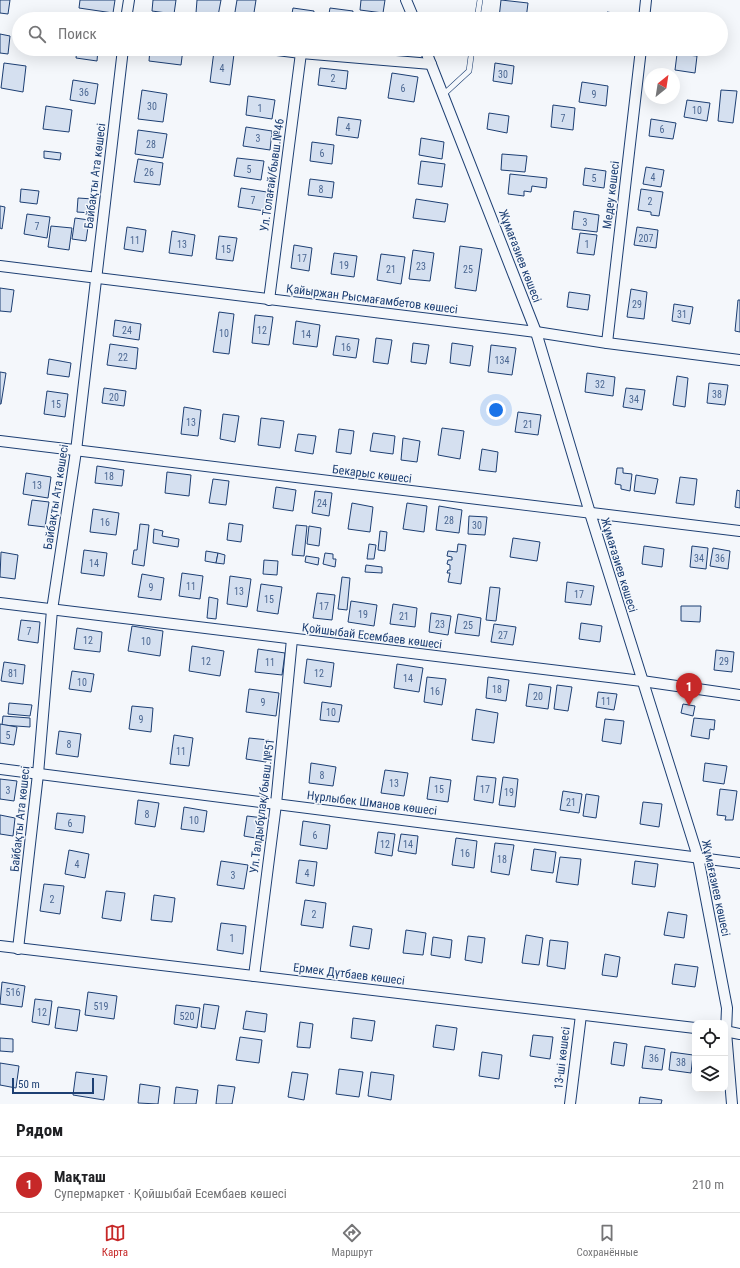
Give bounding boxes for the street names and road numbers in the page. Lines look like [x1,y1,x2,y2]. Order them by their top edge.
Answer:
street label: Ул.Толағай/бывш.№46 [257,118,287,232]
street label: Байбақты Ата көшесі [82,122,108,230]
street label: Медеу көшесі [600,160,622,230]
street label: Жұмағазиев көшесі [496,208,544,304]
street label: Қайыржан Рысмағамбетов көшесі [285,282,459,316]
street label: Байбақты Ата көшесі [41,443,71,551]
street label: Бекарыс көшесі [331,462,413,486]
street label: Жұмағазиев көшесі [598,516,640,614]
street label: Қойшыбай Есембаев көшесі [301,620,443,652]
street label: Ул.Талдыбұлақ/бывш.№51 [247,738,277,874]
street label: Байбақты Ата көшесі [7,765,33,873]
street label: Нұрлыбек Шманов көшесі [306,788,438,818]
street label: Жұмағазиев көшесі [699,838,733,938]
street label: Ермек Дүтбаев көшесi [292,960,406,988]
street label: 13-ші көшесi [551,1026,573,1090]

